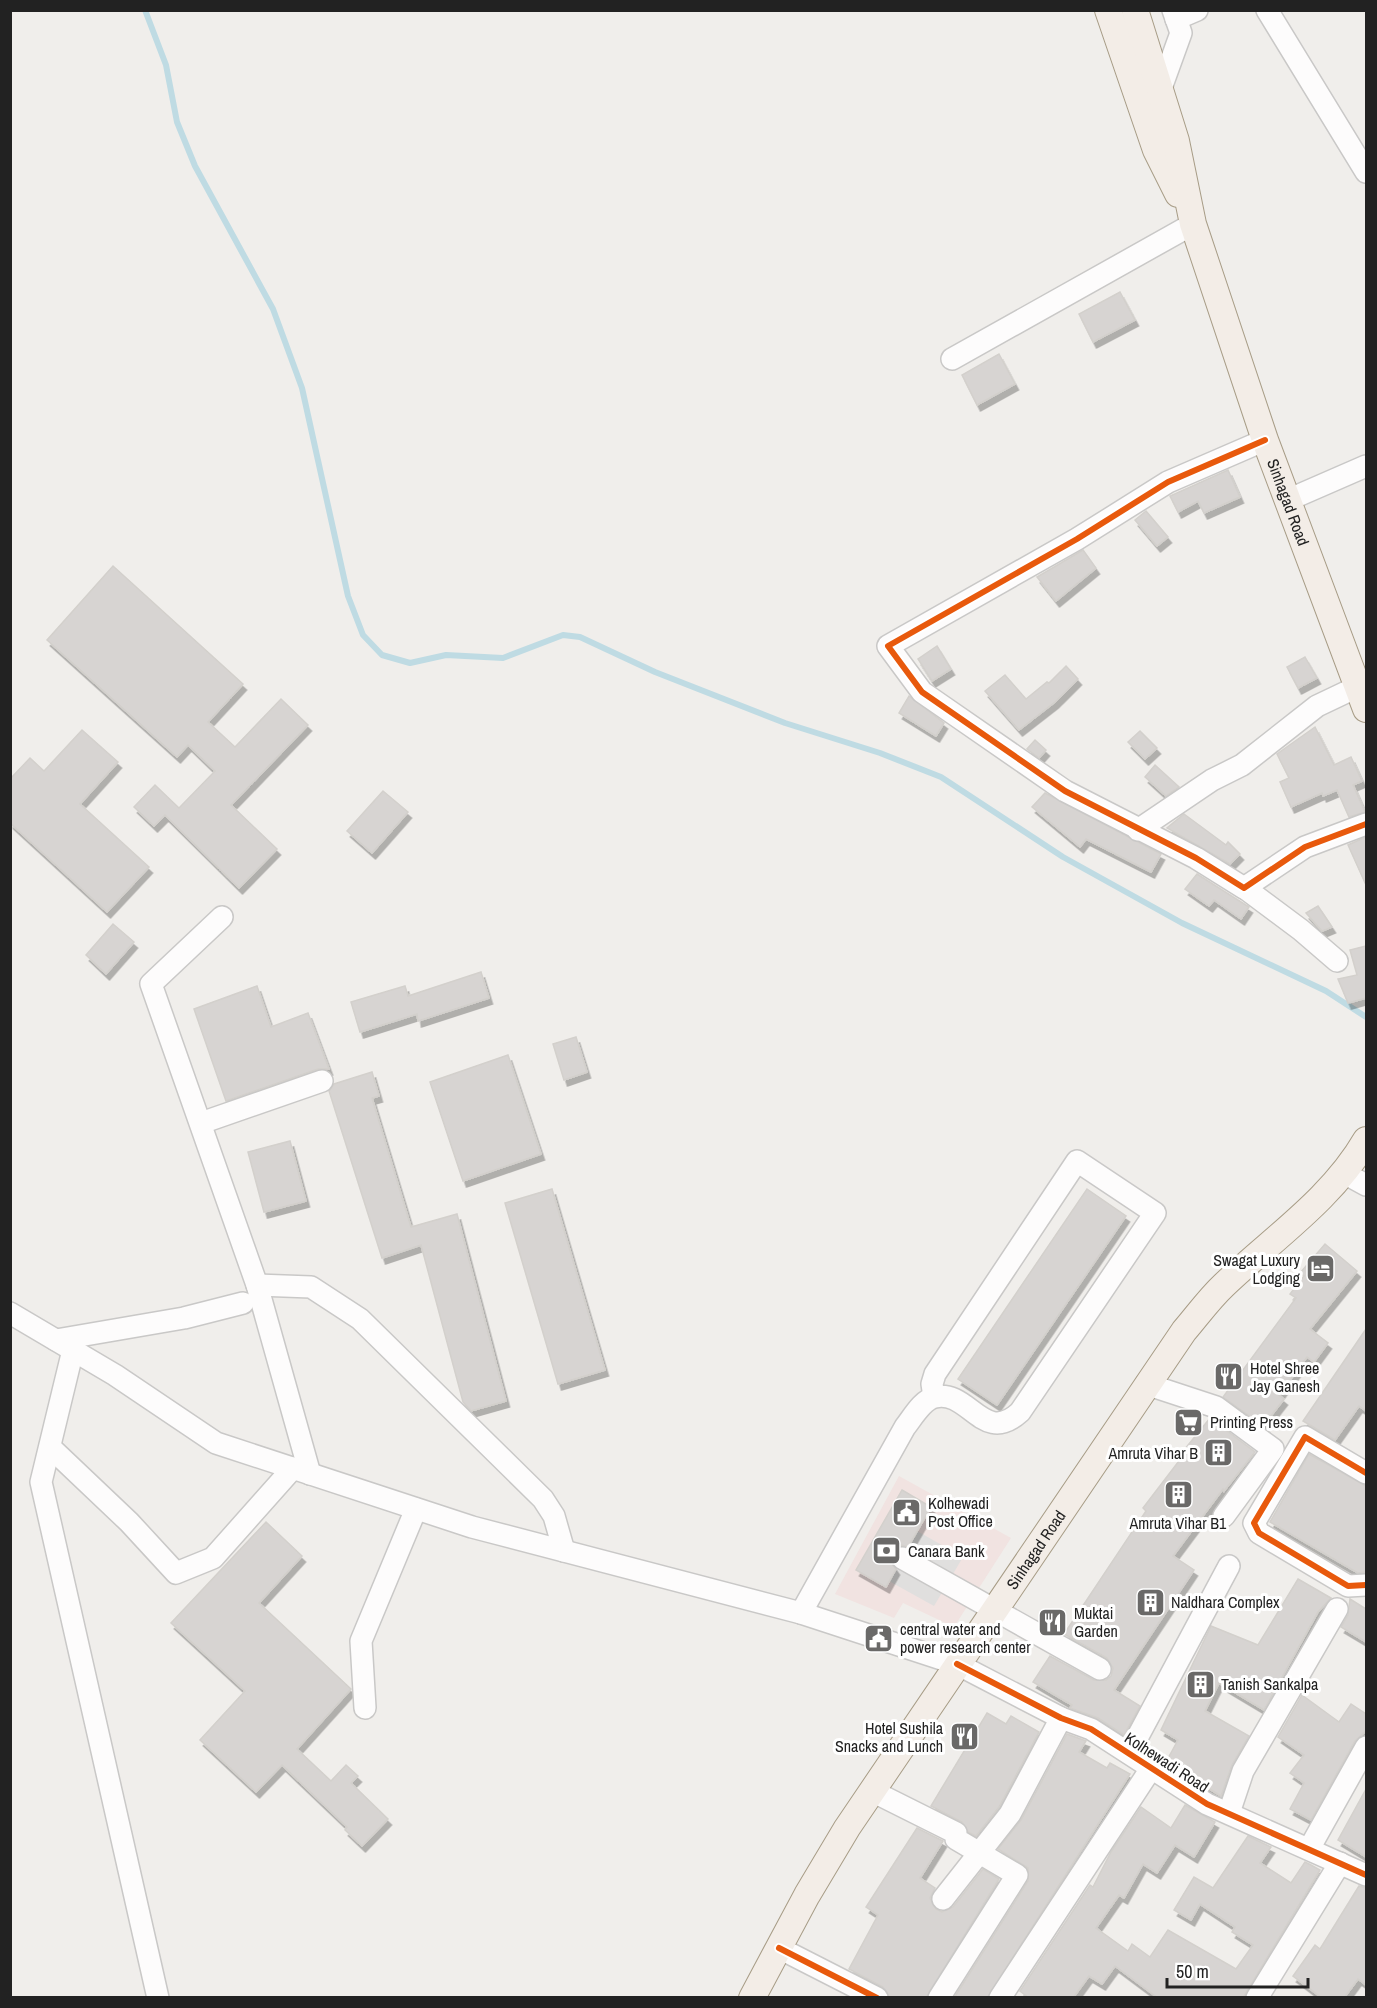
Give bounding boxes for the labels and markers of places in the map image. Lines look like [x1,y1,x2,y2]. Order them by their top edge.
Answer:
place label: Swagat Luxury Lodging [1213,1249,1301,1289]
hotel icon: Swagat Luxury Lodging [1305,1253,1337,1285]
place label: Hotel Shree Jay Ganesh [1250,1357,1320,1397]
restaurant icon: Hotel Shree Jay Ganesh [1213,1361,1245,1393]
supermarket icon: Printing Press [1173,1406,1205,1438]
place label: Printing Press [1210,1411,1293,1433]
building icon: Amruta Vihar B [1203,1437,1235,1469]
place label: Amruta Vihar B [1108,1442,1198,1464]
building icon: Amruta Vihar B1 [1162,1479,1194,1511]
place label: Kolhewadi Post Office [928,1492,993,1532]
public building icon: Kolhewadi Post Office [891,1496,923,1528]
place label: Amruta Vihar B1 [1129,1512,1227,1534]
bank icon: Canara Bank [871,1535,903,1567]
place label: Canara Bank [908,1540,985,1562]
building icon: Naldhara Complex [1134,1586,1166,1618]
place label: Naldhara Complex [1171,1591,1280,1613]
place label: Muktai Garden [1074,1602,1118,1642]
restaurant icon: Muktai Garden [1037,1606,1069,1638]
place label: central water and power research center [900,1618,1031,1658]
public building icon: central water and power research center [863,1622,895,1654]
building icon: Tanish Sankalpa [1184,1668,1216,1700]
place label: Tanish Sankalpa [1221,1673,1319,1695]
place label: Hotel Sushila Snacks and Lunch [835,1717,944,1757]
restaurant icon: Hotel Sushila Snacks and Lunch [948,1721,980,1753]

